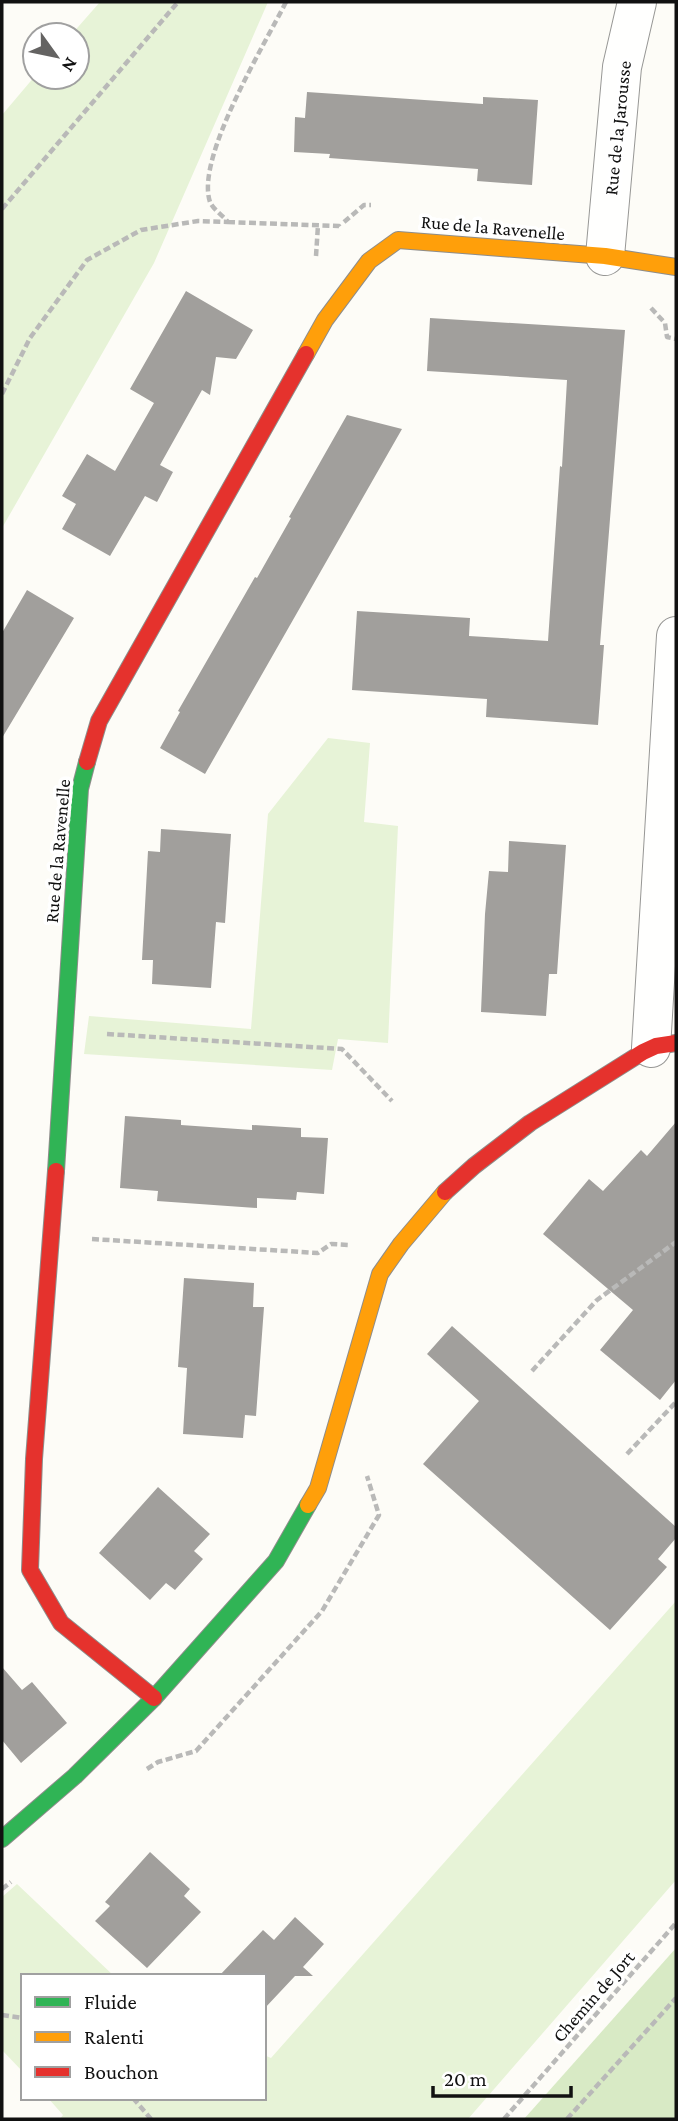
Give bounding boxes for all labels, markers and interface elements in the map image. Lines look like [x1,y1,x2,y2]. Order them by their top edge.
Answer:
north arrow [21,21,91,91]
text: N [57,54,82,76]
street label: Rue de la Jarousse [600,60,635,196]
street label: Rue de la Ravenelle [420,211,566,244]
street label: Rue de la Ravenelle [41,778,74,924]
street label: Chemin de Jort [548,1946,639,2046]
legend [21,1974,266,2100]
text: Fluide [84,1990,137,2014]
text: Ralenti [84,2025,144,2049]
scale bar [433,2054,571,2098]
text: Bouchon [84,2060,159,2084]
text: 20 m [444,2067,487,2091]

